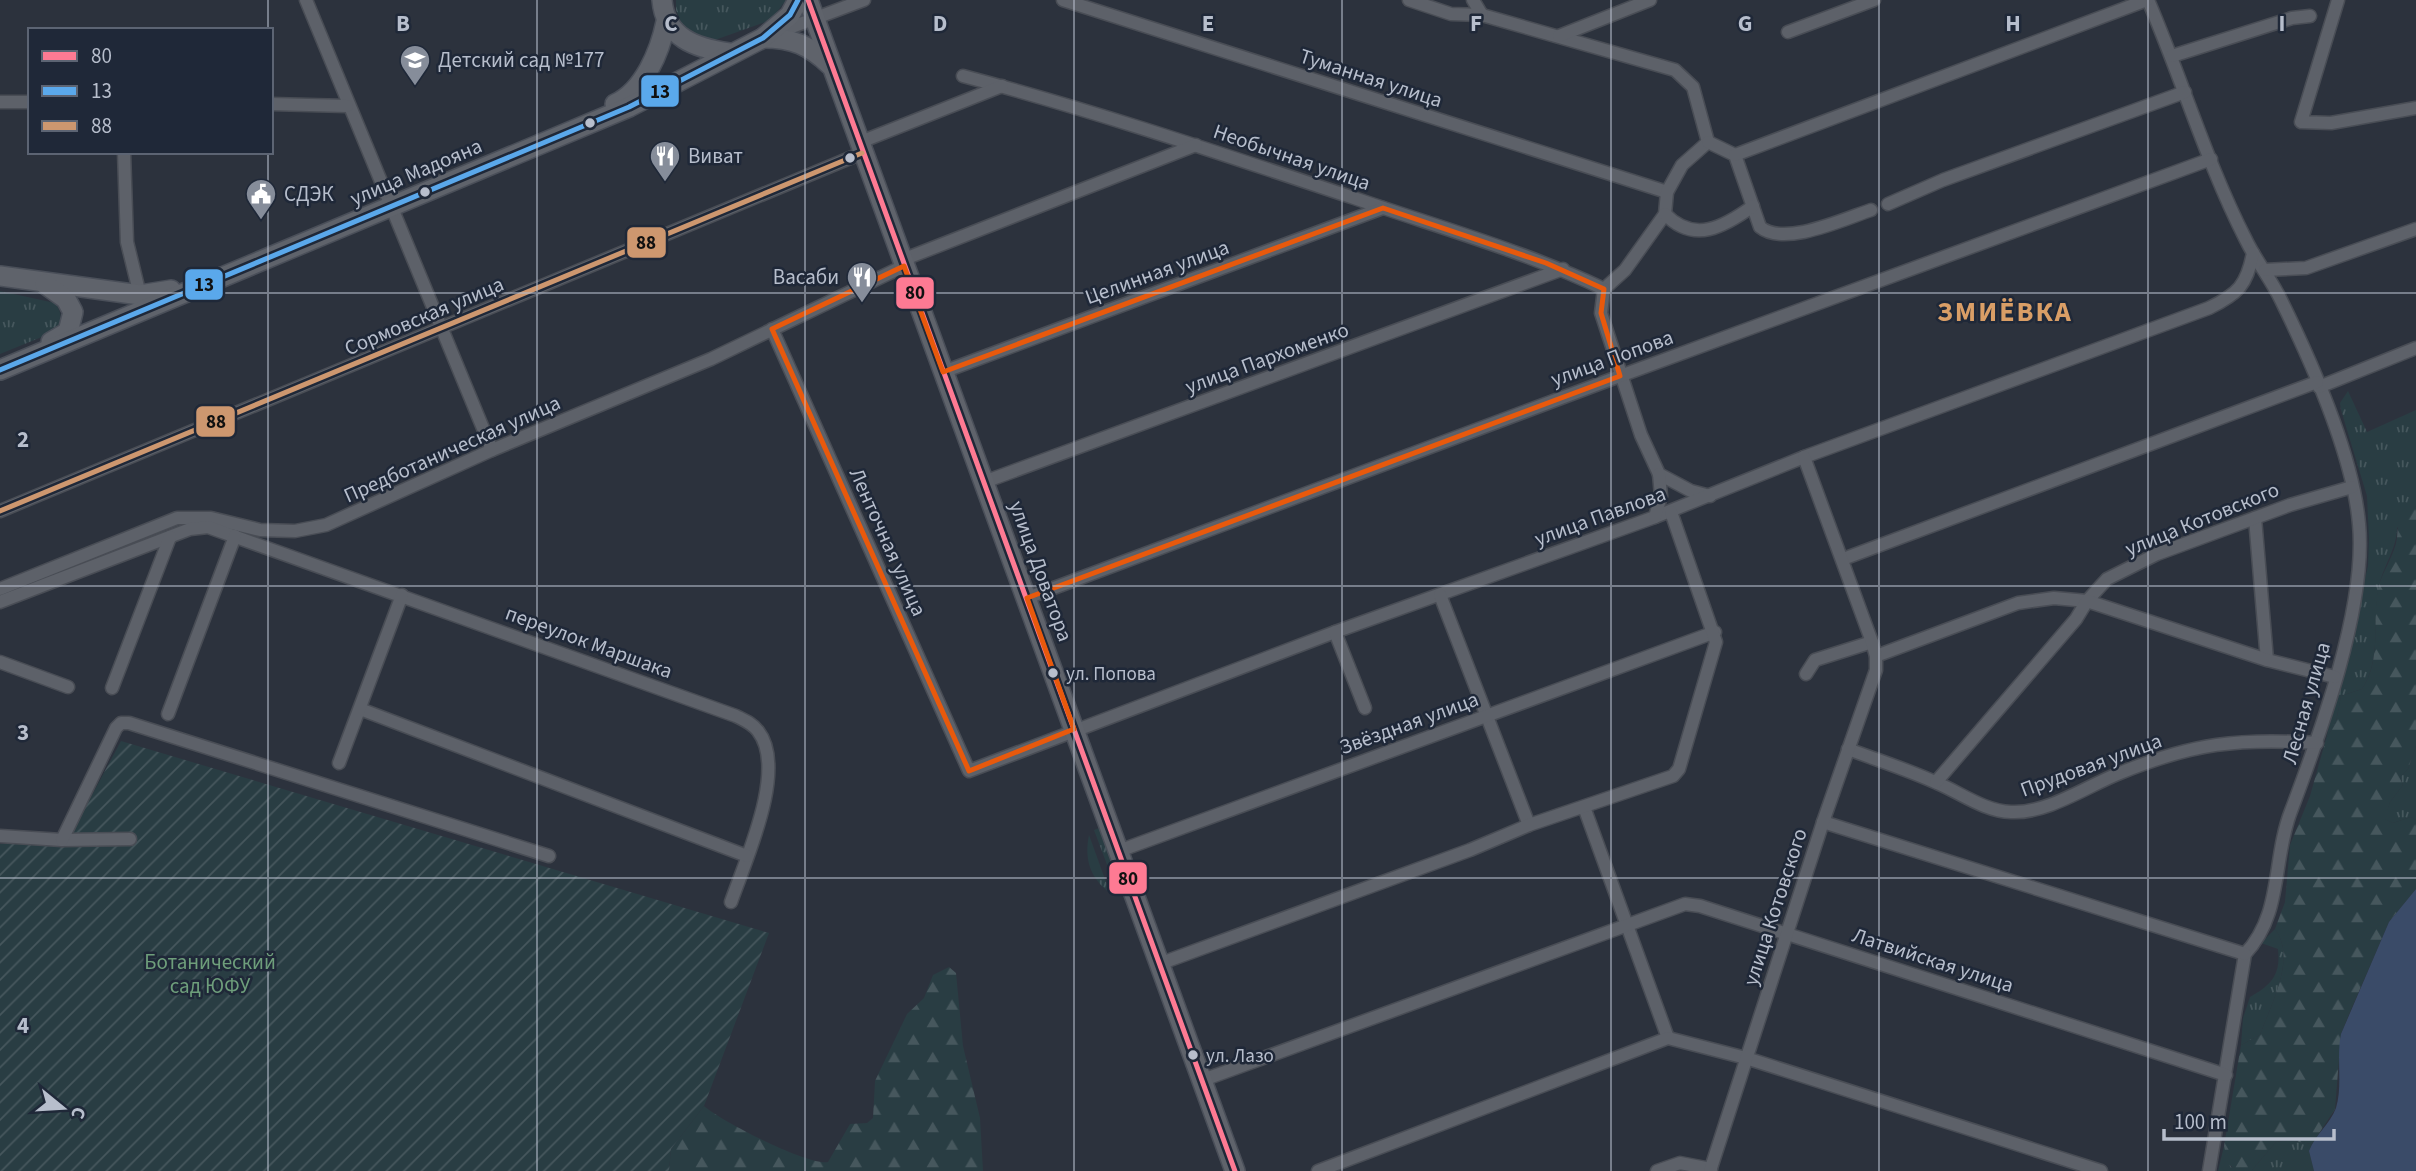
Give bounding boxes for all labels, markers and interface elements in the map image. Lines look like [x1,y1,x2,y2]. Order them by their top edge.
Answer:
text: B [396,7,410,40]
text: C [664,7,678,40]
text: D [933,7,947,40]
text: E [1202,7,1214,40]
text: F [1470,7,1482,40]
text: G [1738,7,1752,40]
text: H [2005,7,2021,40]
text: I [2279,7,2285,40]
legend [28,28,273,154]
text: 80 [91,41,112,71]
street label: Туманная улица [1296,41,1446,115]
school or university icon: Детский сад №177 [398,43,432,87]
place label: Детский сад №177 [438,45,604,75]
line badge: 13 [640,74,680,108]
text: 13 [91,76,112,106]
text: 13 [650,79,670,106]
text: 88 [91,111,112,141]
unlabelled marker [583,116,597,130]
street label: Необычная улица [1209,116,1375,198]
street label: улица Мадояна [345,131,487,213]
restaurant icon: Виват [648,139,682,183]
place label: Виват [688,141,743,171]
unlabelled marker [843,151,857,165]
public building icon: СДЭК [244,177,278,221]
place label: СДЭК [284,179,334,209]
unlabelled marker [418,185,432,199]
line badge: 88 [626,226,667,259]
text: 88 [636,230,656,257]
street label: Целинная улица [1081,232,1233,312]
restaurant icon: Васаби [845,260,879,304]
place label: Васаби [773,262,839,292]
line badge: 13 [184,268,224,301]
street label: Сормовская улица [340,269,508,363]
text: 13 [194,272,214,299]
line badge: 80 [895,276,935,310]
text: 80 [905,280,925,307]
district label: ЗМИЁВКА [1937,292,2073,332]
street label: улица Пархоменко [1181,314,1353,402]
street label: улица Попова [1547,322,1677,394]
street label: Предботаническая улица [339,388,565,510]
line badge: 88 [195,405,236,438]
text: 88 [206,409,226,436]
text: 2 [17,423,29,456]
street label: Ленточная улица [842,463,934,621]
street label: улица Котовского [2120,474,2284,564]
street label: улица Павлова [1530,478,1670,554]
street label: улица Доватора [1002,496,1080,646]
street label: переулок Маршака [501,598,677,686]
street label: Лесная улица [2274,638,2338,768]
place label: ул. Попова [1066,661,1156,688]
marker: ул. Попова [1046,666,1060,680]
street label: Звёздная улица [1335,684,1483,762]
text: 3 [17,716,29,749]
street label: Прудовая улица [2016,725,2166,805]
street label: улица Котовского [1735,824,1815,990]
line badge: 80 [1108,861,1148,895]
text: 80 [1118,866,1138,893]
street label: Латвийская улица [1848,920,2018,1000]
park label: Ботанический сад ЮФУ [144,947,276,1001]
text: 4 [17,1009,29,1042]
place label: ул. Лазо [1206,1043,1274,1070]
marker: ул. Лазо [1186,1048,1200,1062]
north arrow [28,1073,98,1143]
scale bar [2164,1098,2334,1142]
text: С [63,1103,92,1122]
text: 100 m [2174,1107,2227,1137]

